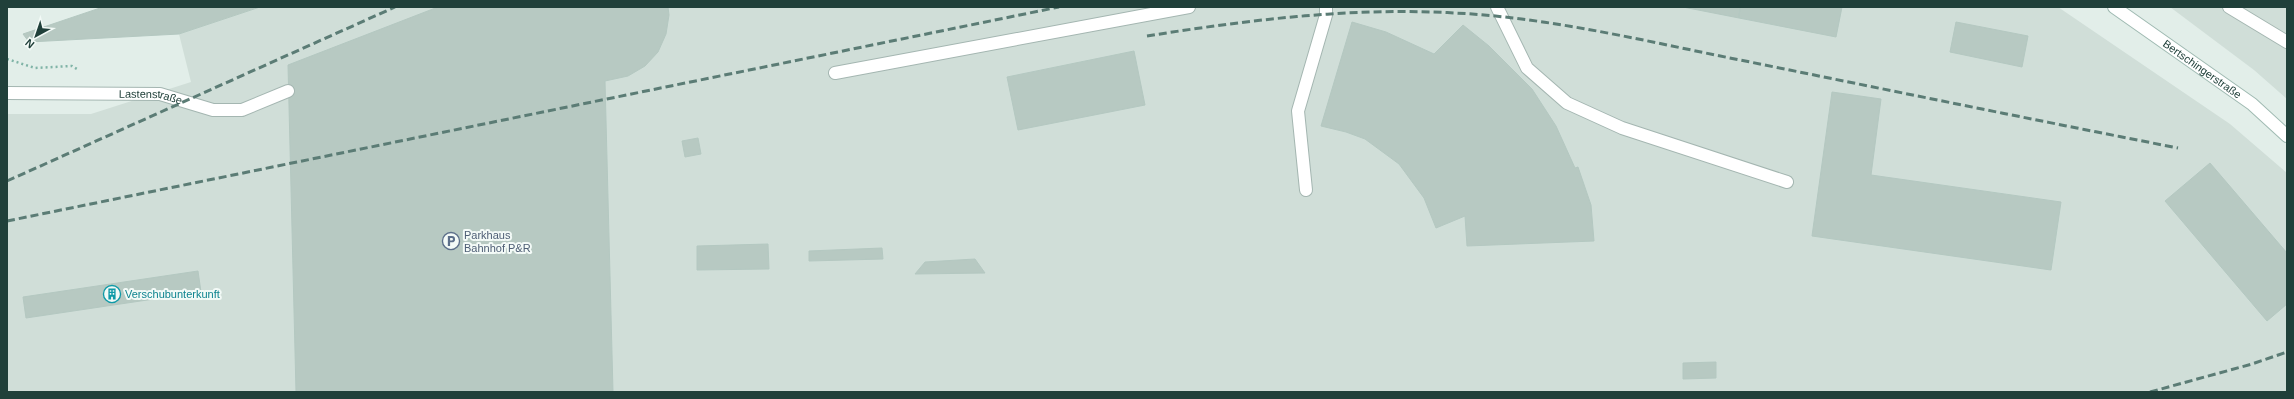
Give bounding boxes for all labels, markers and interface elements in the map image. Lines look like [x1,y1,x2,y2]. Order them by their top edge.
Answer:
north arrow [16,16,56,56]
text: N [23,36,36,51]
street label: Bertschingerstraße [2161,37,2244,101]
street label: Lastenstraße [119,88,184,106]
place label: Parkhaus Bahnhof P&R [464,229,531,254]
parking icon: Parkhaus Bahnhof P&R [441,231,461,251]
building icon: Verschubunterkunft [102,284,122,304]
place label: Verschubunterkunft [125,288,220,300]

